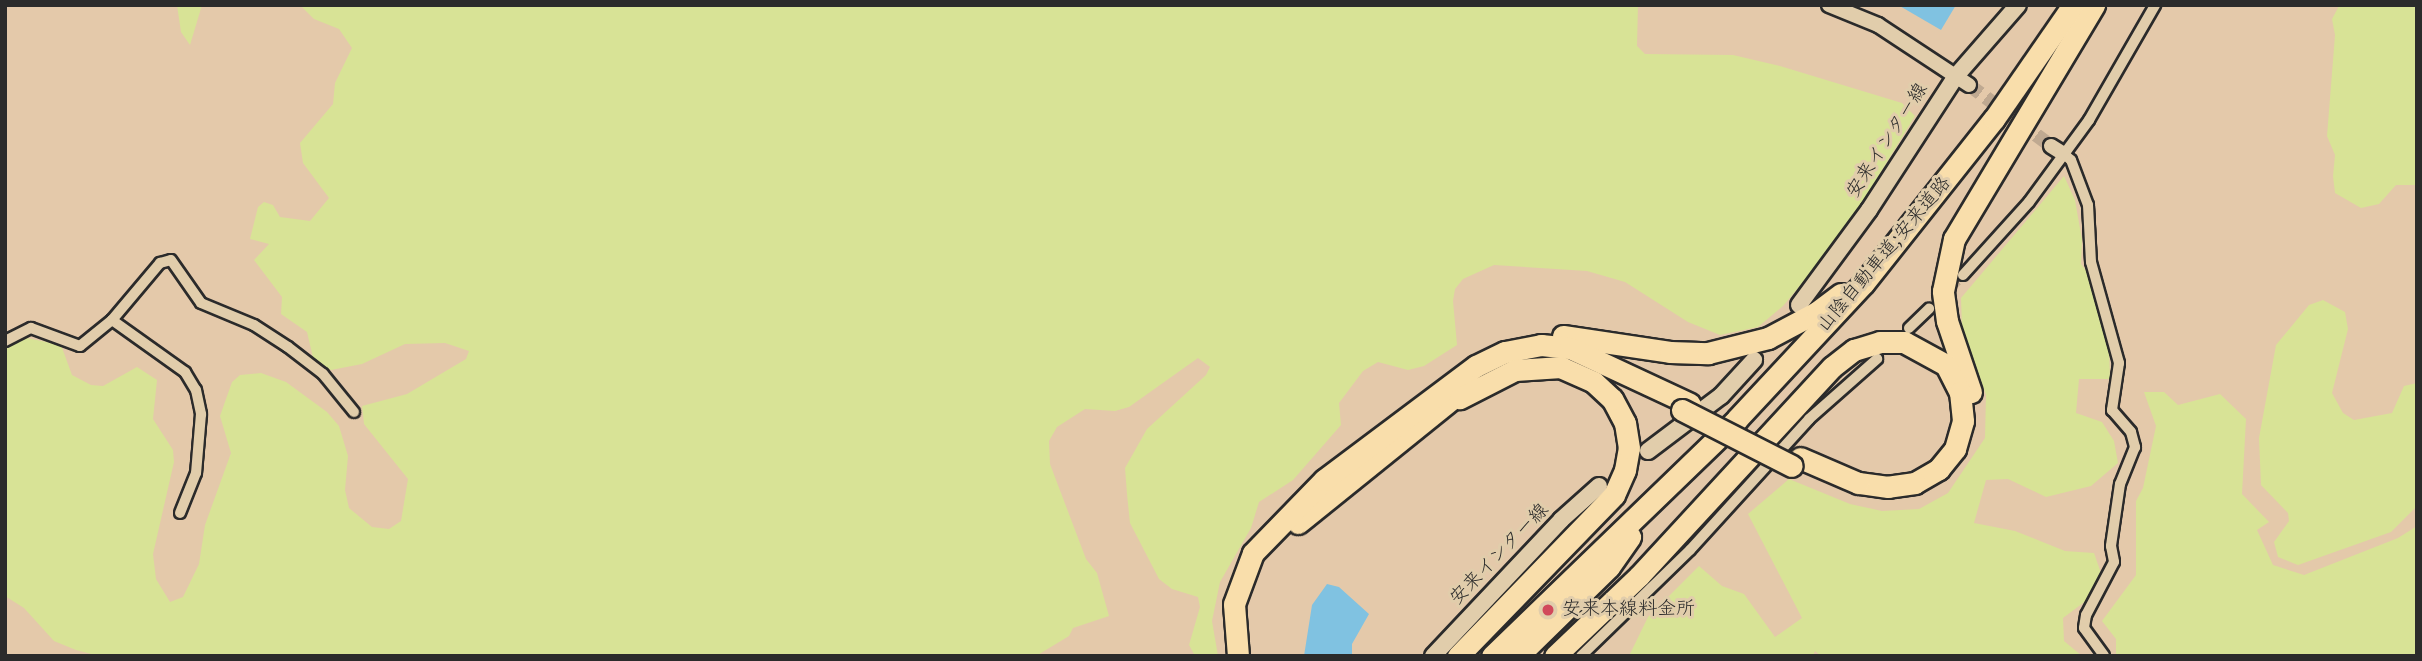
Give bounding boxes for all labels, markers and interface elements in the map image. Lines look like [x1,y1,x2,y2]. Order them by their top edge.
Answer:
street label: 安来インター線 [1842,79,1934,203]
street label: 山陰自動車道;安来道路 [1813,173,1957,337]
street label: 安来インター線 [1446,499,1554,611]
place label: 安来本線料金所 [1562,599,1695,621]
marker: 安来本線料金所 [1540,602,1556,618]

